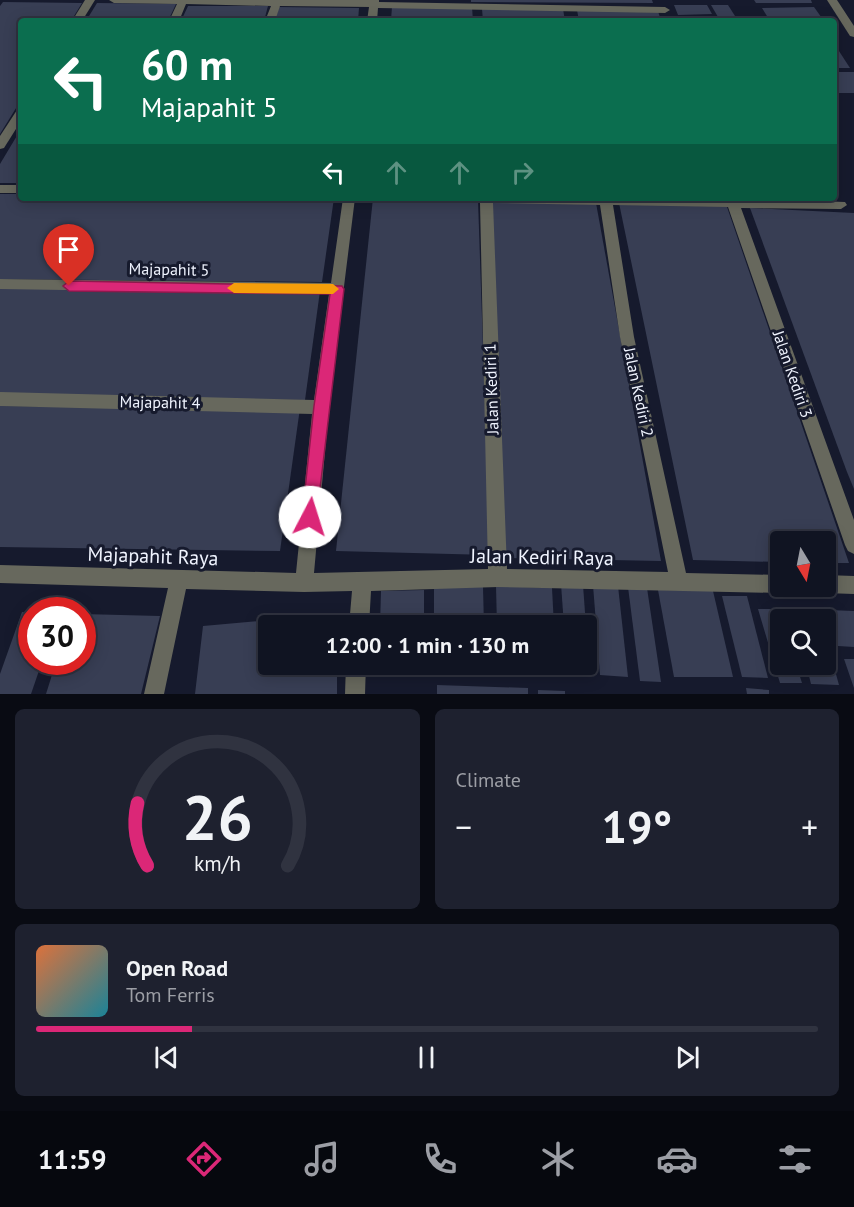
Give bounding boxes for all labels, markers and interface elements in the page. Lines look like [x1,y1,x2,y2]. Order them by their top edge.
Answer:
text: 60 m [141,37,233,92]
icon: left [42,42,120,120]
text: Majapahit 5 [141,90,277,124]
icon: left [317,156,350,189]
icon: ahead [380,156,413,189]
icon: ahead [443,156,476,189]
icon: right [506,156,539,189]
pin [43,224,94,286]
icon: arrive [52,233,85,266]
street label: Majapahit 5 [128,258,210,280]
street label: Jalan Kediri 3 [768,327,817,420]
street label: Jalan Kediri 1 [479,343,503,436]
street label: Jalan Kediri 2 [620,344,658,439]
street label: Majapahit 4 [119,391,201,413]
position arrow [278,485,342,549]
north arrow [770,531,836,597]
map controls [770,531,836,675]
street label: Majapahit Raya [87,541,219,571]
street label: Jalan Kediri Raya [469,543,614,571]
speed limit sign: 30 [18,597,96,675]
button: search [770,609,836,675]
text: 12:00 · 1 min · 130 m [326,631,529,659]
text: Climate [456,767,521,793]
text: 26 [182,776,253,857]
text: 19° [601,797,672,855]
text: − [456,805,472,848]
text: + [801,805,818,848]
text: km/h [194,849,241,877]
text: Open Road [126,954,228,982]
text: Tom Ferris [126,982,215,1008]
icon: previous [150,1041,183,1074]
icon: pause [410,1041,443,1074]
icon: next [671,1041,704,1074]
icon: directions [183,1138,225,1180]
icon: music [301,1138,343,1180]
icon: phone [419,1138,461,1180]
icon: climate [537,1138,579,1180]
icon: car [656,1138,698,1180]
icon: filters [774,1138,816,1180]
text: 11:59 [38,1142,107,1176]

